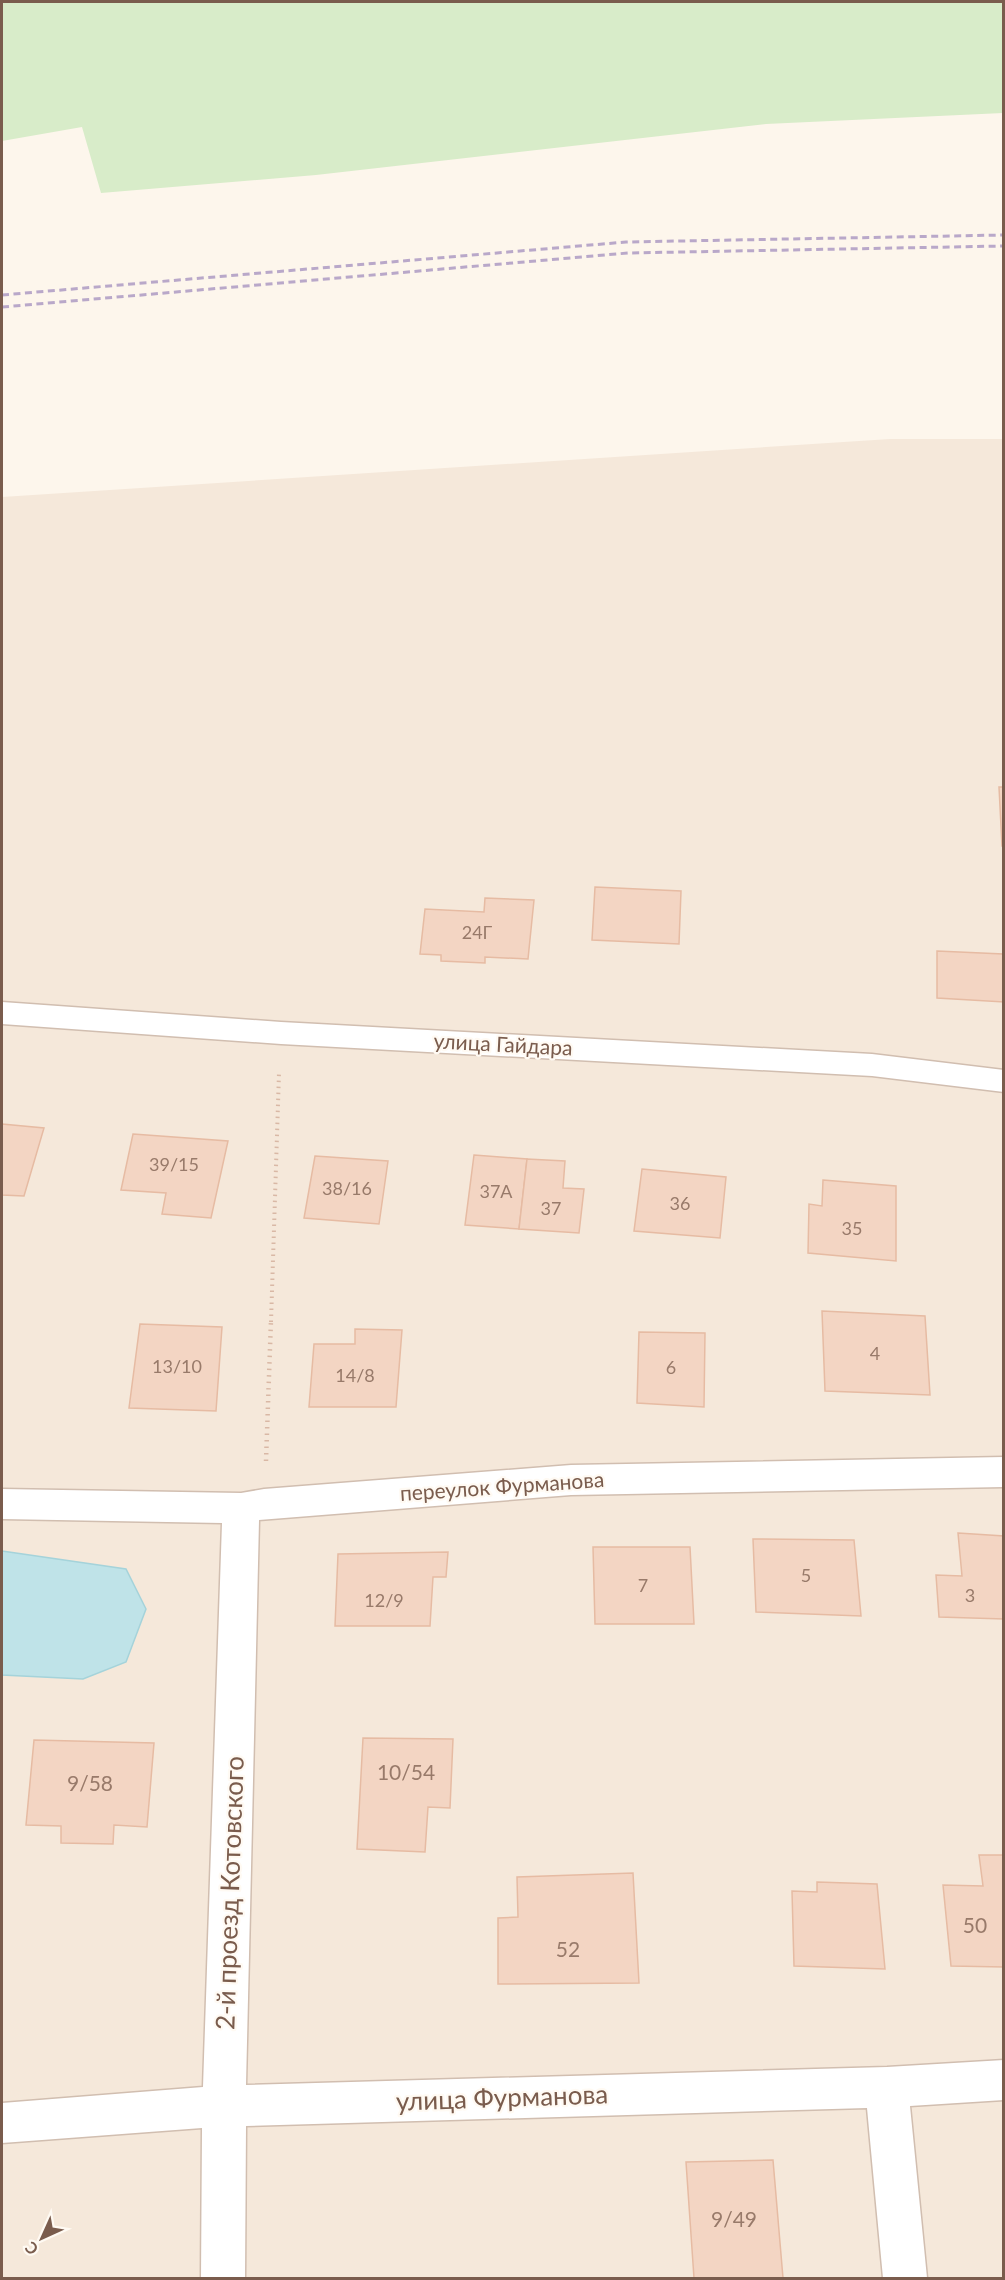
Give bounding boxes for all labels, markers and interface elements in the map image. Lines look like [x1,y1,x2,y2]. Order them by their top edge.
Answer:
house number: 24Г [462,921,493,943]
street label: улица Гайдара [433,1027,573,1060]
house number: 39/15 [149,1153,199,1175]
house number: 38/16 [322,1177,372,1199]
house number: 37А [479,1180,513,1202]
house number: 36 [670,1192,690,1214]
house number: 37 [541,1197,561,1219]
house number: 35 [842,1217,862,1239]
house number: 4 [870,1342,880,1364]
house number: 13/10 [152,1355,202,1377]
house number: 6 [666,1356,676,1378]
house number: 14/8 [335,1364,375,1386]
street label: переулок Фурманова [399,1466,605,1505]
house number: 5 [801,1564,811,1586]
house number: 7 [638,1574,648,1596]
house number: 3 [965,1584,975,1606]
house number: 12/9 [364,1589,404,1611]
street label: 2-й проезд Котовского [208,1755,250,2031]
house number: 10/54 [377,1759,435,1784]
house number: 9/58 [67,1770,113,1795]
house number: 50 [963,1912,987,1937]
house number: 52 [556,1936,580,1961]
street label: улица Фурманова [395,2077,609,2117]
house number: 9/49 [711,2206,757,2231]
north arrow [12,2208,72,2268]
text: С [20,2238,42,2259]

